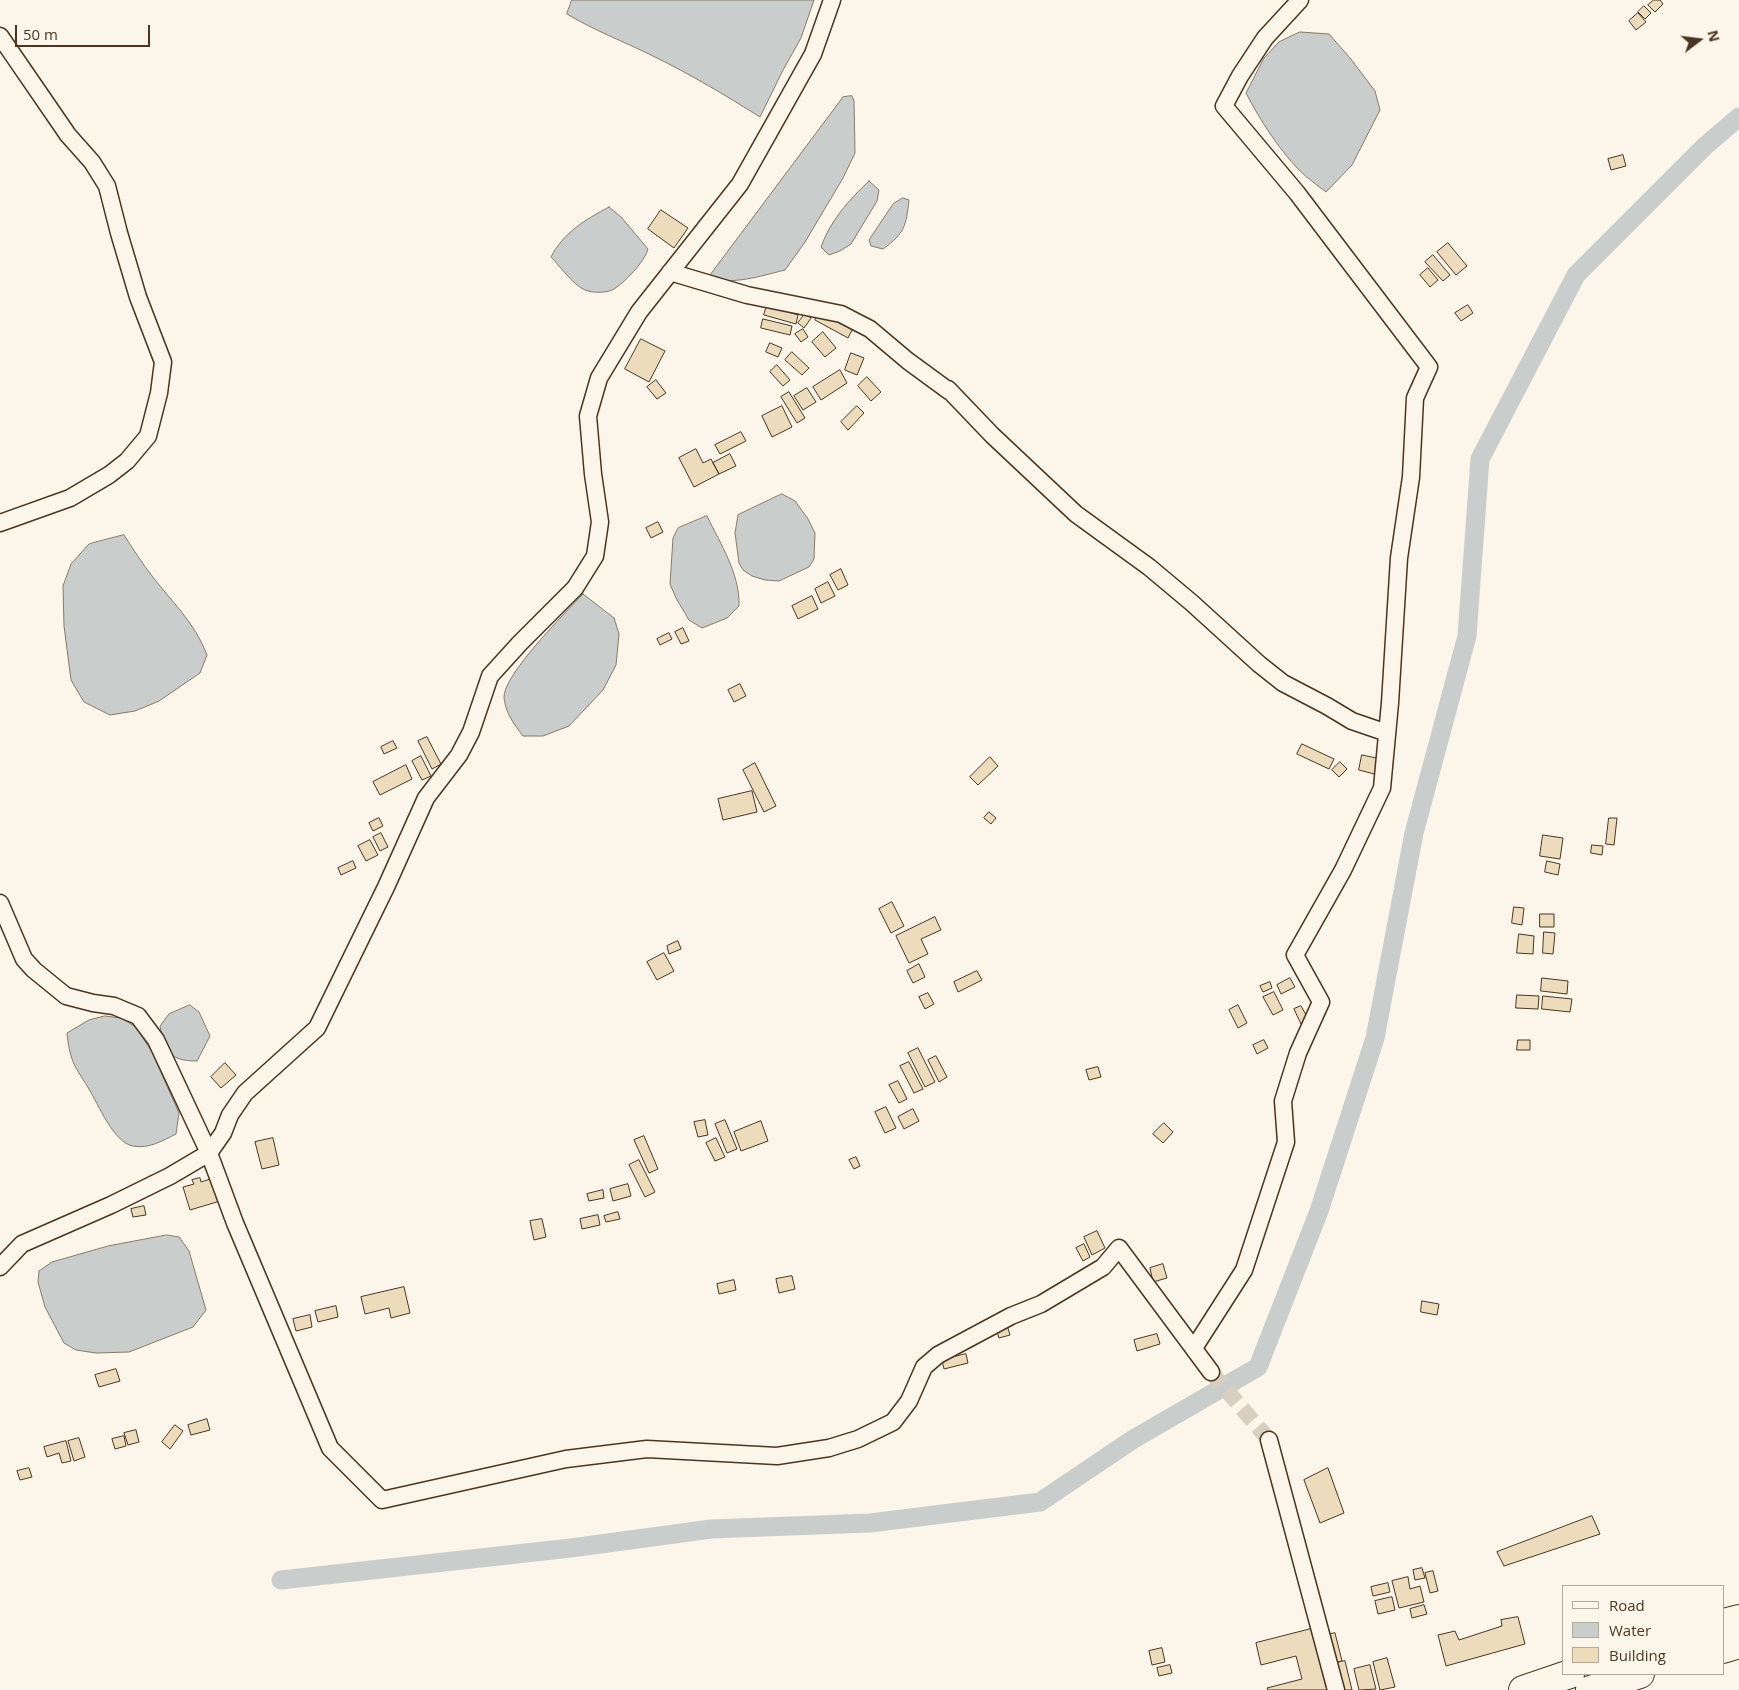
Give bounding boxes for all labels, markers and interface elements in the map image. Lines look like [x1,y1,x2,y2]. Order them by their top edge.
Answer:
scale bar [18,15,152,47]
north arrow [1674,15,1724,65]
text: 50 m [23,24,58,44]
text: N [1703,28,1725,44]
legend [1562,1585,1724,1675]
text: Road [1609,1595,1645,1615]
text: Water [1609,1620,1651,1640]
text: Building [1609,1645,1666,1665]

